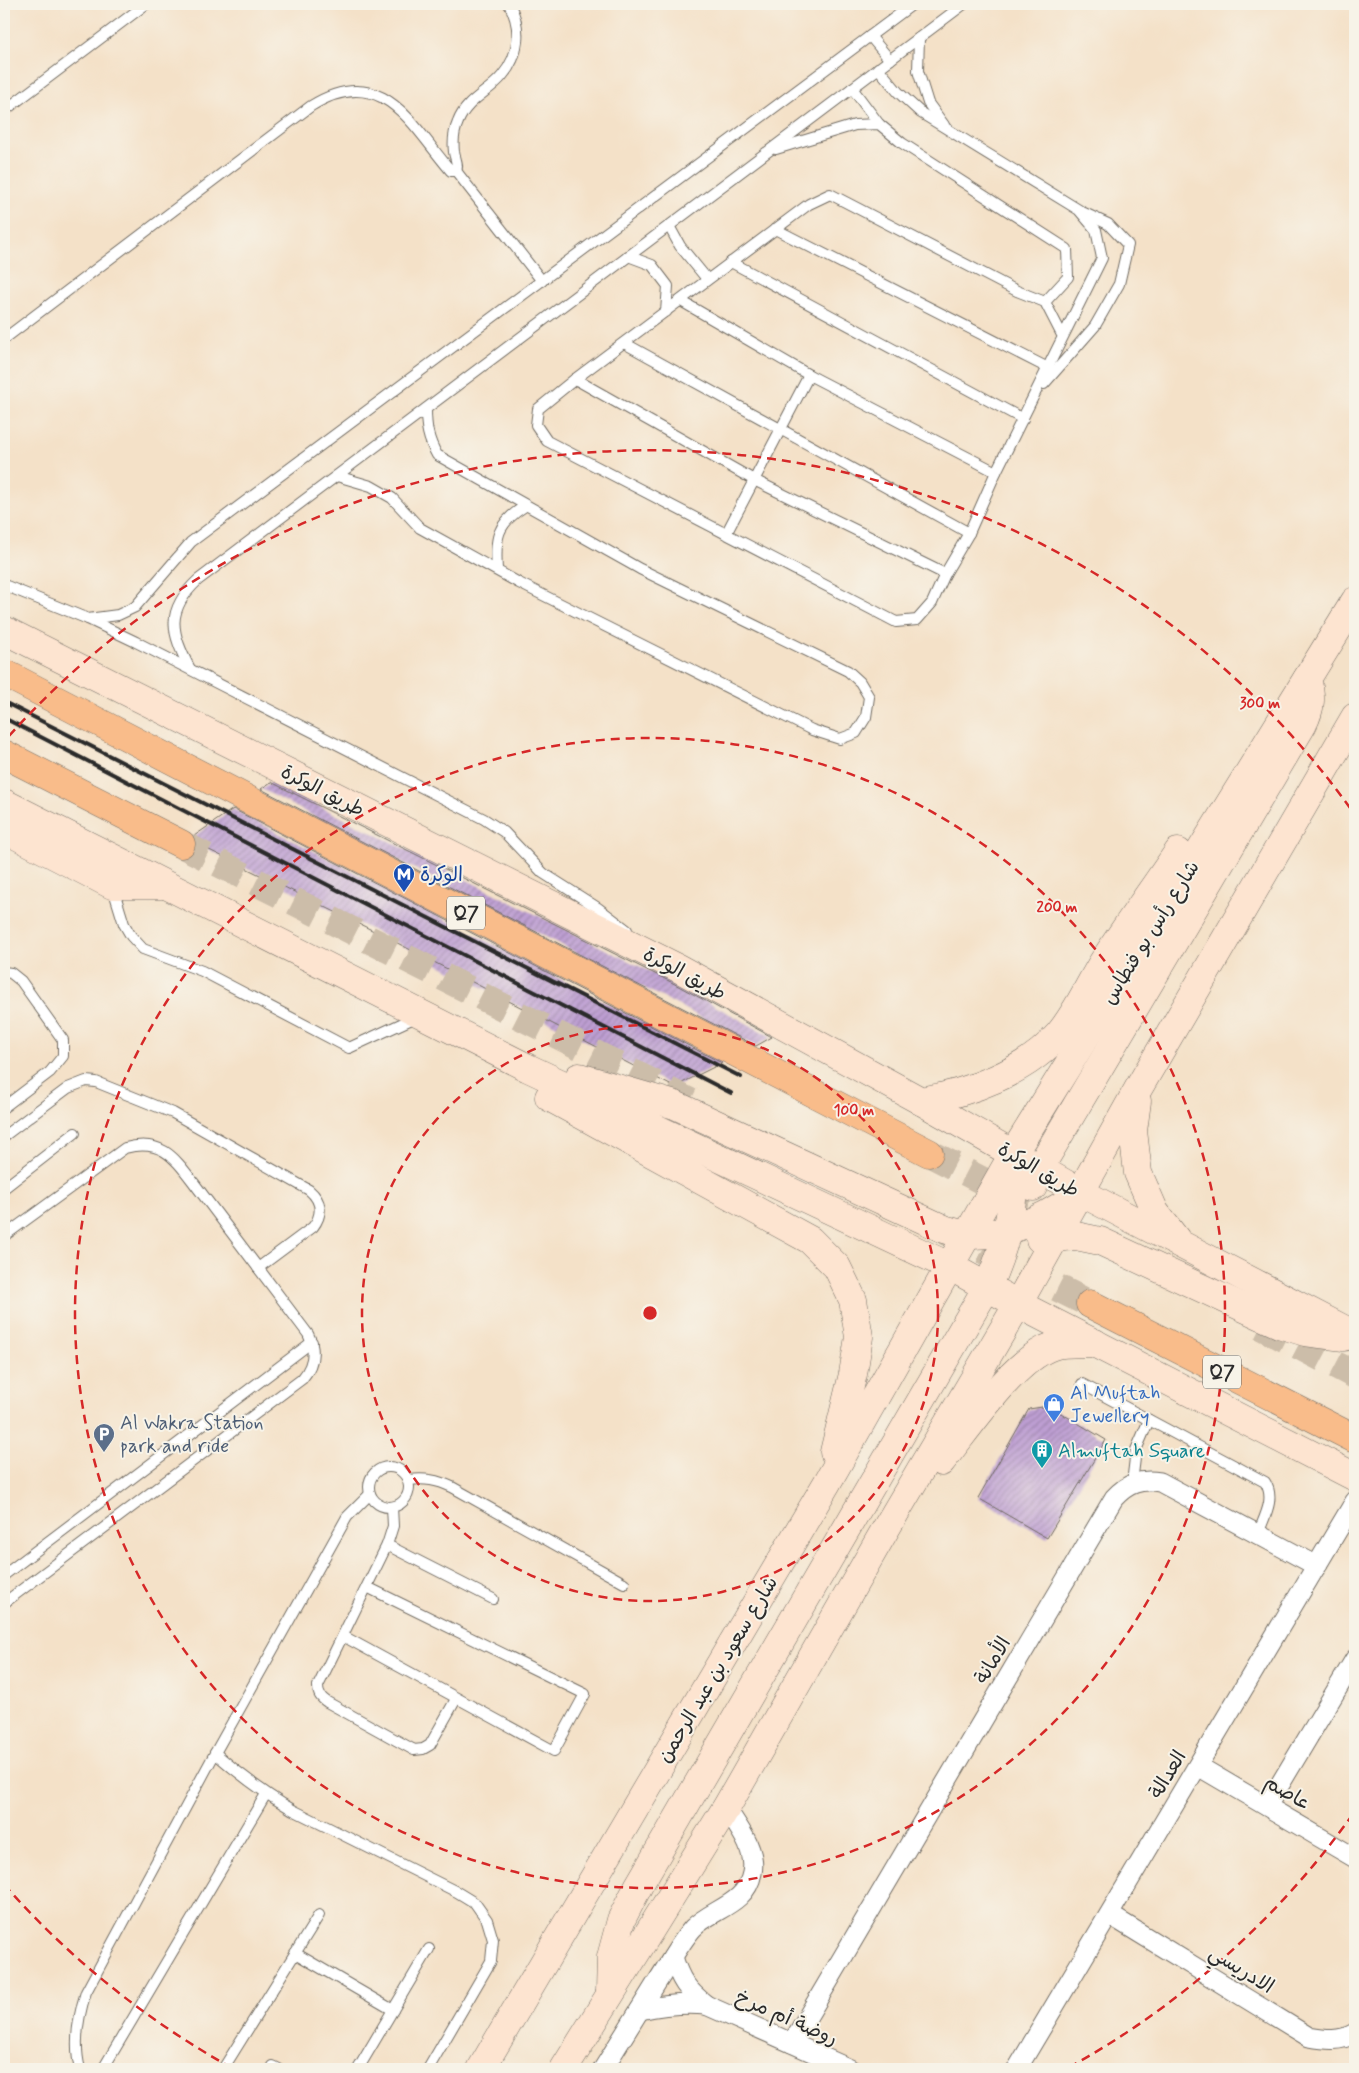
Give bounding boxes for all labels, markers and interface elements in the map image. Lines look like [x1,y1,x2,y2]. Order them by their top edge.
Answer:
text: 300 m [1240,694,1280,714]
street label: طريق الوكرة [276,759,369,824]
street label: شارع رأس بو فنطاس [1096,856,1206,1010]
metro station icon: الوكرة [392,862,416,893]
place label: الوكرة [420,862,463,889]
road number: Q7 [447,896,485,930]
text: 200 m [1037,898,1078,918]
street label: طريق الوكرة [638,941,731,1007]
text: 100 m [834,1101,874,1121]
street label: طريق الوكرة [992,1136,1084,1205]
centre of rings [641,1304,659,1322]
road number: Q7 [1203,1355,1241,1388]
place label: Al Muftah Jewellery [1070,1380,1161,1430]
shop icon: Al Muftah Jewellery [1042,1392,1066,1423]
place label: Al Wakra Station park and ride [120,1410,264,1460]
parking icon: Al Wakra Station park and ride [92,1422,116,1453]
building icon: Almuftah Square [1030,1438,1054,1469]
place label: Almuftah Square [1058,1438,1205,1465]
street label: شارع سعود بن عبد الرحمن [652,1571,785,1768]
street label: الأمانة [968,1632,1018,1689]
street label: العدالة [1143,1745,1193,1804]
street label: عاصم [1259,1769,1316,1817]
street label: الادريسي [1202,1940,1279,2003]
street label: روضة أم مرخ [731,1984,842,2053]

